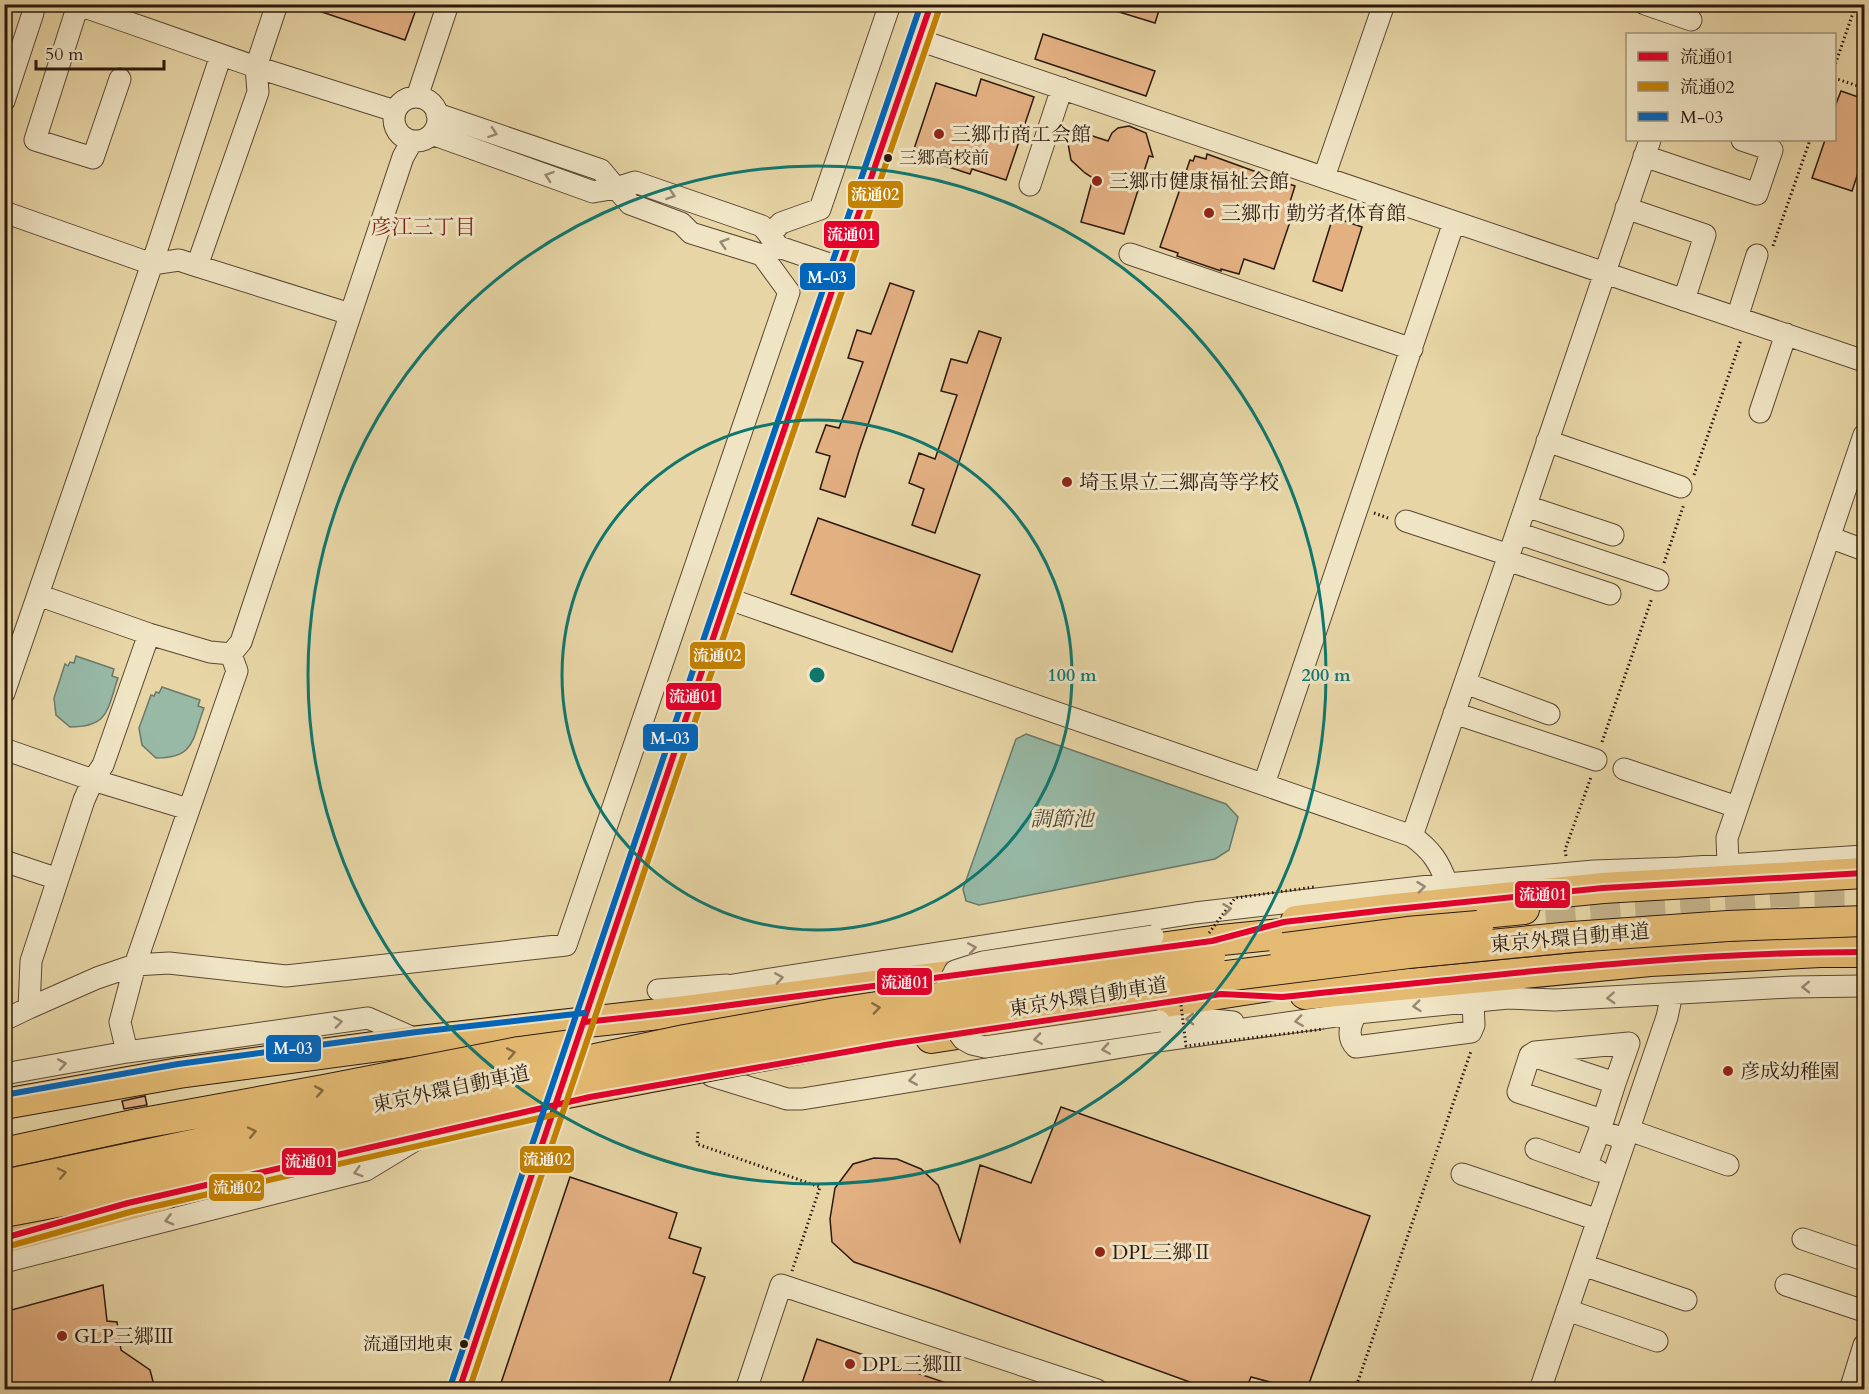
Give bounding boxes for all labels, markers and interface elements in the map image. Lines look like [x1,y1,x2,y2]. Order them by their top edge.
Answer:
scale bar [36,33,164,71]
legend [1626,33,1836,141]
text: 50 m [45,42,84,67]
text: 流通01 [1680,45,1734,70]
text: 流通02 [1680,75,1734,100]
text: M-03 [1680,105,1723,130]
place label: 三郷市商工会館 [951,121,1091,148]
one-way arrow [487,126,498,139]
marker: 三郷市商工会館 [932,127,946,141]
place label: 三郷高校前 [899,146,989,171]
marker: 三郷高校前 [882,152,894,164]
place label: 三郷市健康福祉会館 [1109,168,1289,195]
one-way arrow [544,170,555,183]
marker: 三郷市健康福祉会館 [1090,174,1104,188]
line badge: 流通02 [847,180,904,209]
text: 流通02 [851,184,899,206]
one-way arrow [665,187,675,200]
place label: 三郷市 勤労者体育館 [1221,200,1406,227]
marker: 三郷市 勤労者体育館 [1202,206,1216,220]
district label: 彦江三丁目 [371,213,476,242]
line badge: 流通01 [823,220,880,249]
text: 流通01 [827,224,875,246]
one-way arrow [719,238,730,250]
line badge: M-03 [799,262,856,291]
text: M-03 [807,267,847,289]
place label: 埼玉県立三郷高等学校 [1079,469,1279,496]
marker: 埼玉県立三郷高等学校 [1060,475,1074,489]
line badge: 流通02 [689,641,746,670]
text: 流通02 [693,645,741,667]
text: 100 m [1047,663,1097,688]
text: 200 m [1301,663,1351,688]
centre of rings [807,665,827,685]
line badge: 流通01 [665,682,722,711]
text: 流通01 [669,686,717,708]
line badge: M-03 [642,723,699,752]
text: M-03 [650,728,690,750]
water label: 調節池 [1031,805,1095,834]
line badge: 流通01 [1514,880,1571,909]
one-way arrow [1416,881,1425,893]
text: 流通01 [1519,884,1567,906]
one-way arrow [1222,903,1232,916]
street label: 東京外環自動車道 [1489,918,1651,958]
one-way arrow [967,942,977,954]
line badge: 流通01 [876,967,933,996]
street label: 東京外環自動車道 [1007,971,1169,1023]
one-way arrow [775,972,784,984]
text: 流通01 [881,972,929,994]
one-way arrow [1802,981,1811,993]
one-way arrow [1607,991,1616,1004]
one-way arrow [1412,1000,1421,1012]
one-way arrow [871,1002,881,1014]
one-way arrow [1185,1013,1194,1025]
one-way arrow [1294,1014,1303,1026]
one-way arrow [333,1017,343,1029]
one-way arrow [1034,1033,1043,1045]
line badge: M-03 [265,1034,322,1063]
text: M-03 [273,1038,313,1060]
one-way arrow [1101,1043,1111,1055]
one-way arrow [505,1047,515,1060]
one-way arrow [57,1058,67,1071]
place label: 彦成幼稚園 [1740,1058,1840,1085]
street label: 東京外環自動車道 [370,1059,532,1119]
marker: 彦成幼稚園 [1721,1064,1735,1078]
one-way arrow [909,1074,918,1086]
one-way arrow [314,1085,324,1098]
one-way arrow [247,1126,257,1139]
line badge: 流通02 [519,1145,575,1174]
line badge: 流通01 [281,1147,337,1176]
text: 流通02 [523,1149,571,1171]
text: 流通01 [285,1151,333,1173]
one-way arrow [353,1165,364,1177]
one-way arrow [56,1167,66,1180]
line badge: 流通02 [208,1173,265,1202]
text: 流通02 [213,1177,261,1199]
one-way arrow [164,1213,174,1226]
place label: DPL三郷Ⅱ [1112,1239,1212,1266]
marker: DPL三郷Ⅱ [1093,1245,1107,1259]
place label: GLP三郷Ⅲ [74,1323,174,1350]
marker: GLP三郷Ⅲ [55,1329,69,1343]
place label: 流通団地東 [363,1332,453,1357]
marker: 流通団地東 [458,1338,470,1350]
place label: DPL三郷Ⅲ [862,1351,962,1378]
marker: DPL三郷Ⅲ [843,1357,857,1371]

